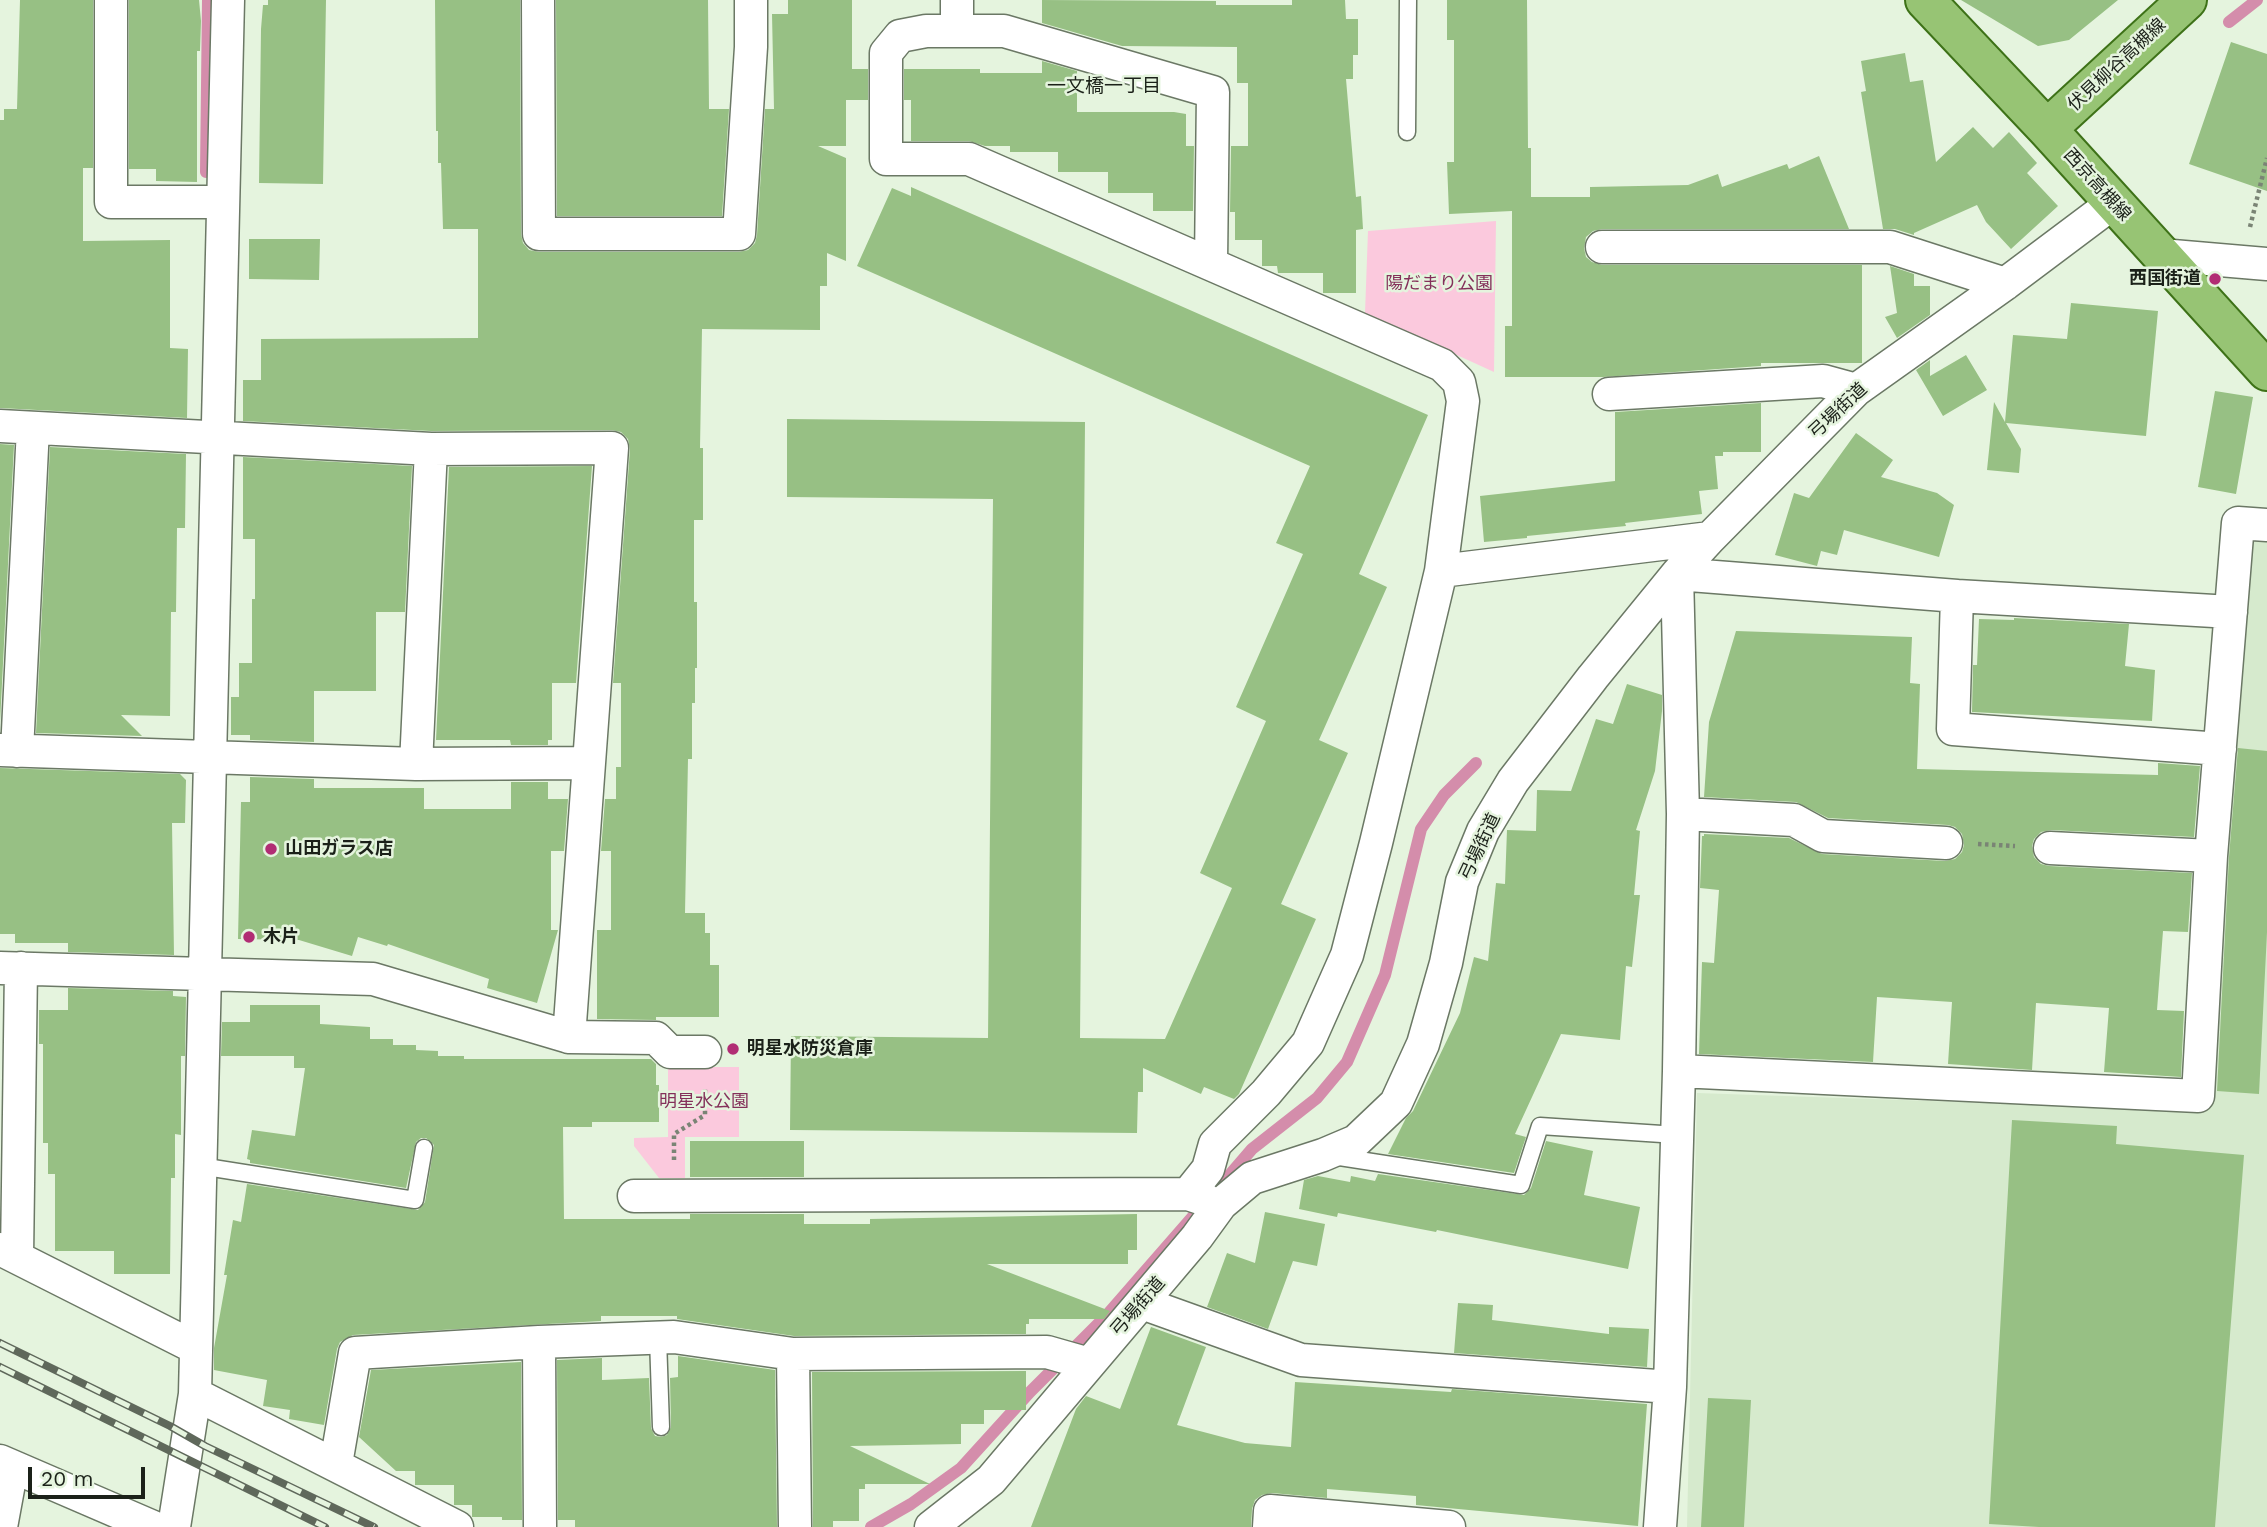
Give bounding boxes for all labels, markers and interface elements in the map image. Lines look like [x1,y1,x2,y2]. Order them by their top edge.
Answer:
street label: 伏見柳谷高槻線 [2064,14,2170,116]
district label: 一文橋一丁目 [1047,75,1161,97]
street label: 西京高槻線 [2059,144,2135,226]
place label: 西国街道 [2129,268,2201,290]
marker: 西国街道 [2207,271,2223,287]
park label: 陽だまり公園 [1385,273,1493,295]
street label: 弓場街道 [1804,379,1872,443]
street label: 弓場街道 [1455,810,1505,884]
place label: 山田ガラス店 [285,838,393,860]
marker: 山田ガラス店 [263,841,279,857]
place label: 木片 [263,926,299,948]
marker: 木片 [241,929,257,945]
place label: 明星水防災倉庫 [747,1038,873,1060]
marker: 明星水防災倉庫 [725,1041,741,1057]
park label: 明星水公園 [659,1091,749,1113]
street label: 弓場街道 [1106,1273,1170,1341]
scale bar [32,1454,149,1498]
text: 20 m [41,1466,93,1491]

